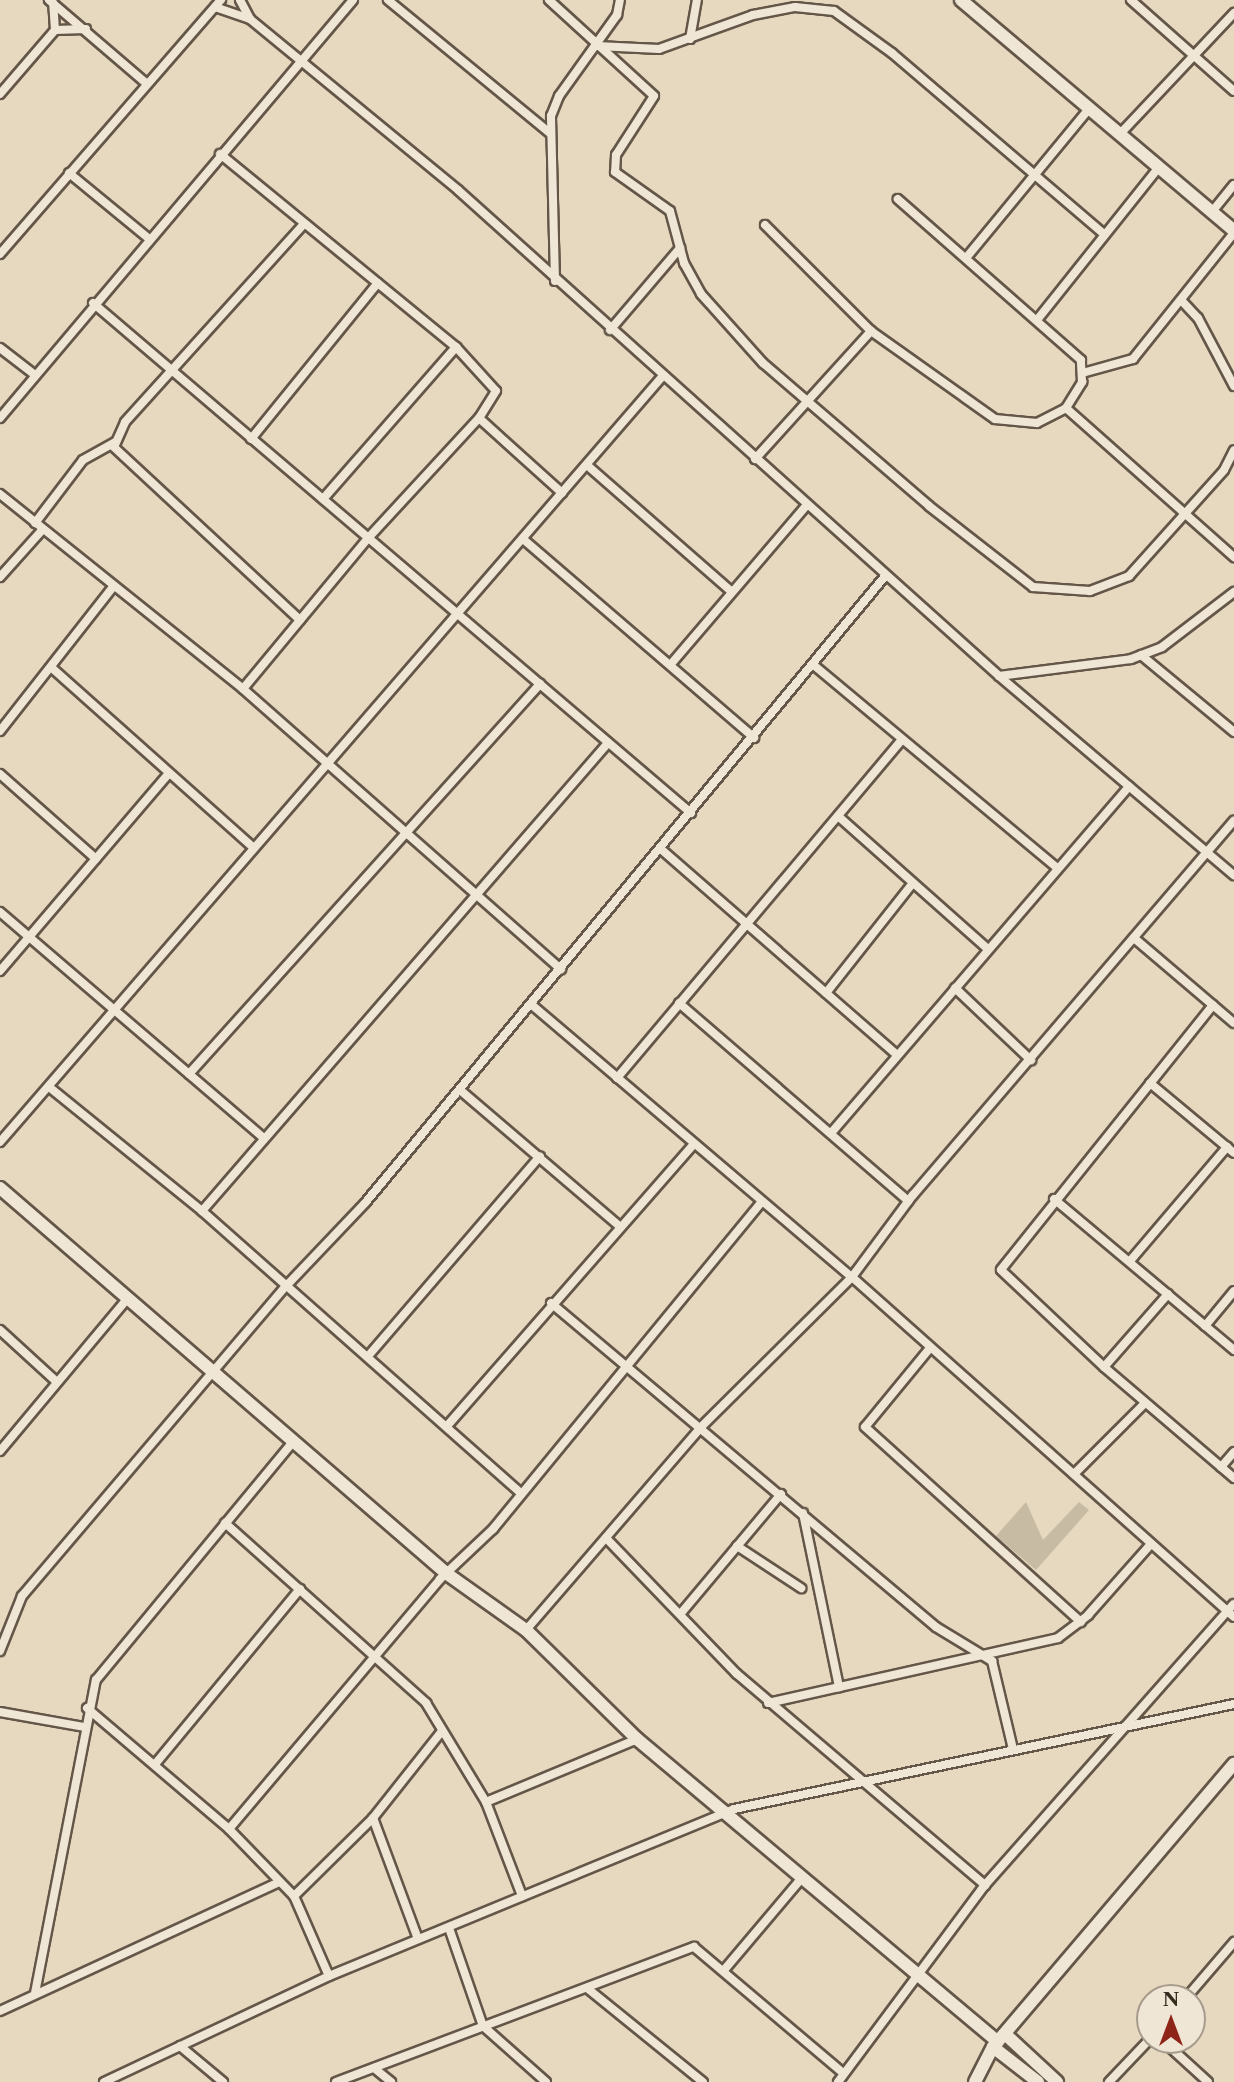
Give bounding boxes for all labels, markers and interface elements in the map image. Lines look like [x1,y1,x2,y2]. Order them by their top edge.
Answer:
north arrow [1136,1984,1206,2054]
text: N [1163,1988,1179,2011]

